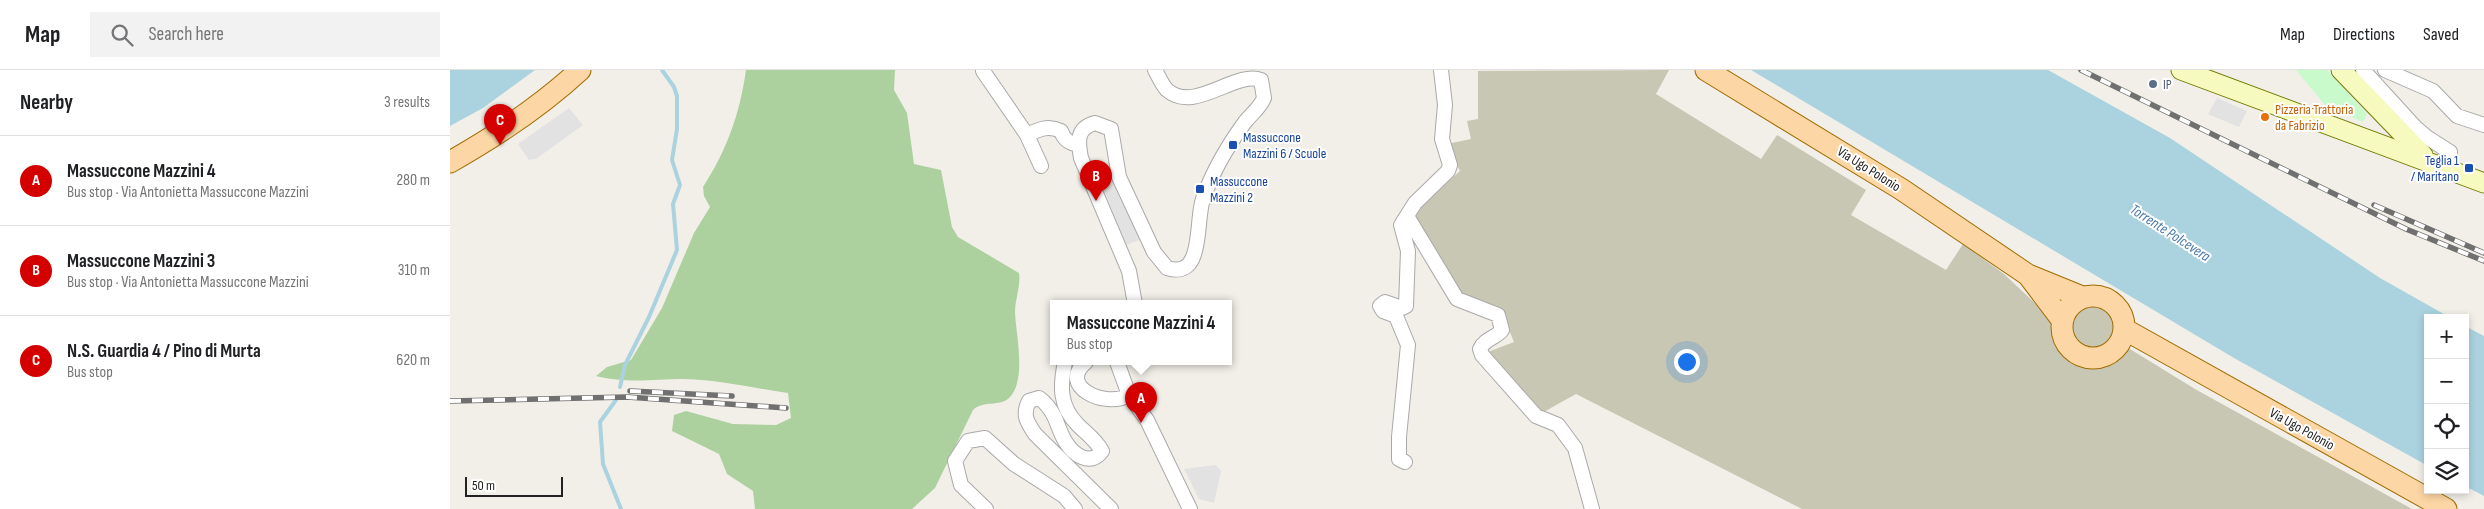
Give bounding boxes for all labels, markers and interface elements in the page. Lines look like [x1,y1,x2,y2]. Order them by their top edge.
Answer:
search box [90,12,440,57]
text: Map [25,20,60,49]
icon: search [108,21,136,49]
text: Search here [148,23,224,46]
text: Map [2280,24,2305,45]
text: Directions [2333,24,2395,45]
text: Saved [2423,24,2459,45]
place label: IP [2163,76,2172,93]
marker: IP [2147,78,2159,90]
text: Nearby [20,90,73,115]
text: 3 results [384,93,430,112]
place label: Pizzeria Trattoria da Fabrizio [2275,101,2353,134]
pin: C [484,104,516,145]
marker: Pizzeria Trattoria da Fabrizio [2259,111,2271,123]
place label: Massuccone Mazzini 6 / Scuole [1243,129,1326,162]
marker: Massuccone Mazzini 6 / Scuole [1227,139,1239,151]
street label: Via Ugo Polonio [1834,143,1904,195]
place label: Teglia 1 / Maritano [2411,152,2459,185]
text: Massuccone Mazzini 4 [67,160,216,183]
pin: B [1080,160,1112,201]
marker: Teglia 1 / Maritano [2463,162,2475,174]
text: A [32,171,40,190]
text: 280 m [396,171,430,190]
place label: Massuccone Mazzini 2 [1210,173,1268,206]
text: Bus stop · Via Antonietta Massuccone Mazzini [67,183,309,202]
marker: Massuccone Mazzini 2 [1194,183,1206,195]
water label: Torrente Polcevera [2126,200,2214,266]
text: Massuccone Mazzini 3 [67,250,215,273]
text: B [32,261,40,280]
text: 310 m [398,261,430,280]
text: Bus stop · Via Antonietta Massuccone Mazzini [67,273,309,292]
popup [1050,300,1232,365]
text: Massuccone Mazzini 4 [1067,312,1215,335]
map controls [2424,314,2469,494]
button: + [2424,314,2469,359]
text: Bus stop [1067,335,1113,354]
text: N.S. Guardia 4 / Pino di Murta [67,340,261,363]
your location [1674,349,1700,375]
text: C [32,351,40,370]
text: 620 m [396,351,430,370]
button: − [2424,359,2469,404]
text: Bus stop [67,363,113,382]
pin: A [1125,382,1157,423]
street label: Via Ugo Polonio [2267,404,2338,454]
button: locate [2424,404,2469,449]
button: layers [2424,449,2469,494]
scale bar [465,474,562,497]
text: 50 m [472,477,495,494]

